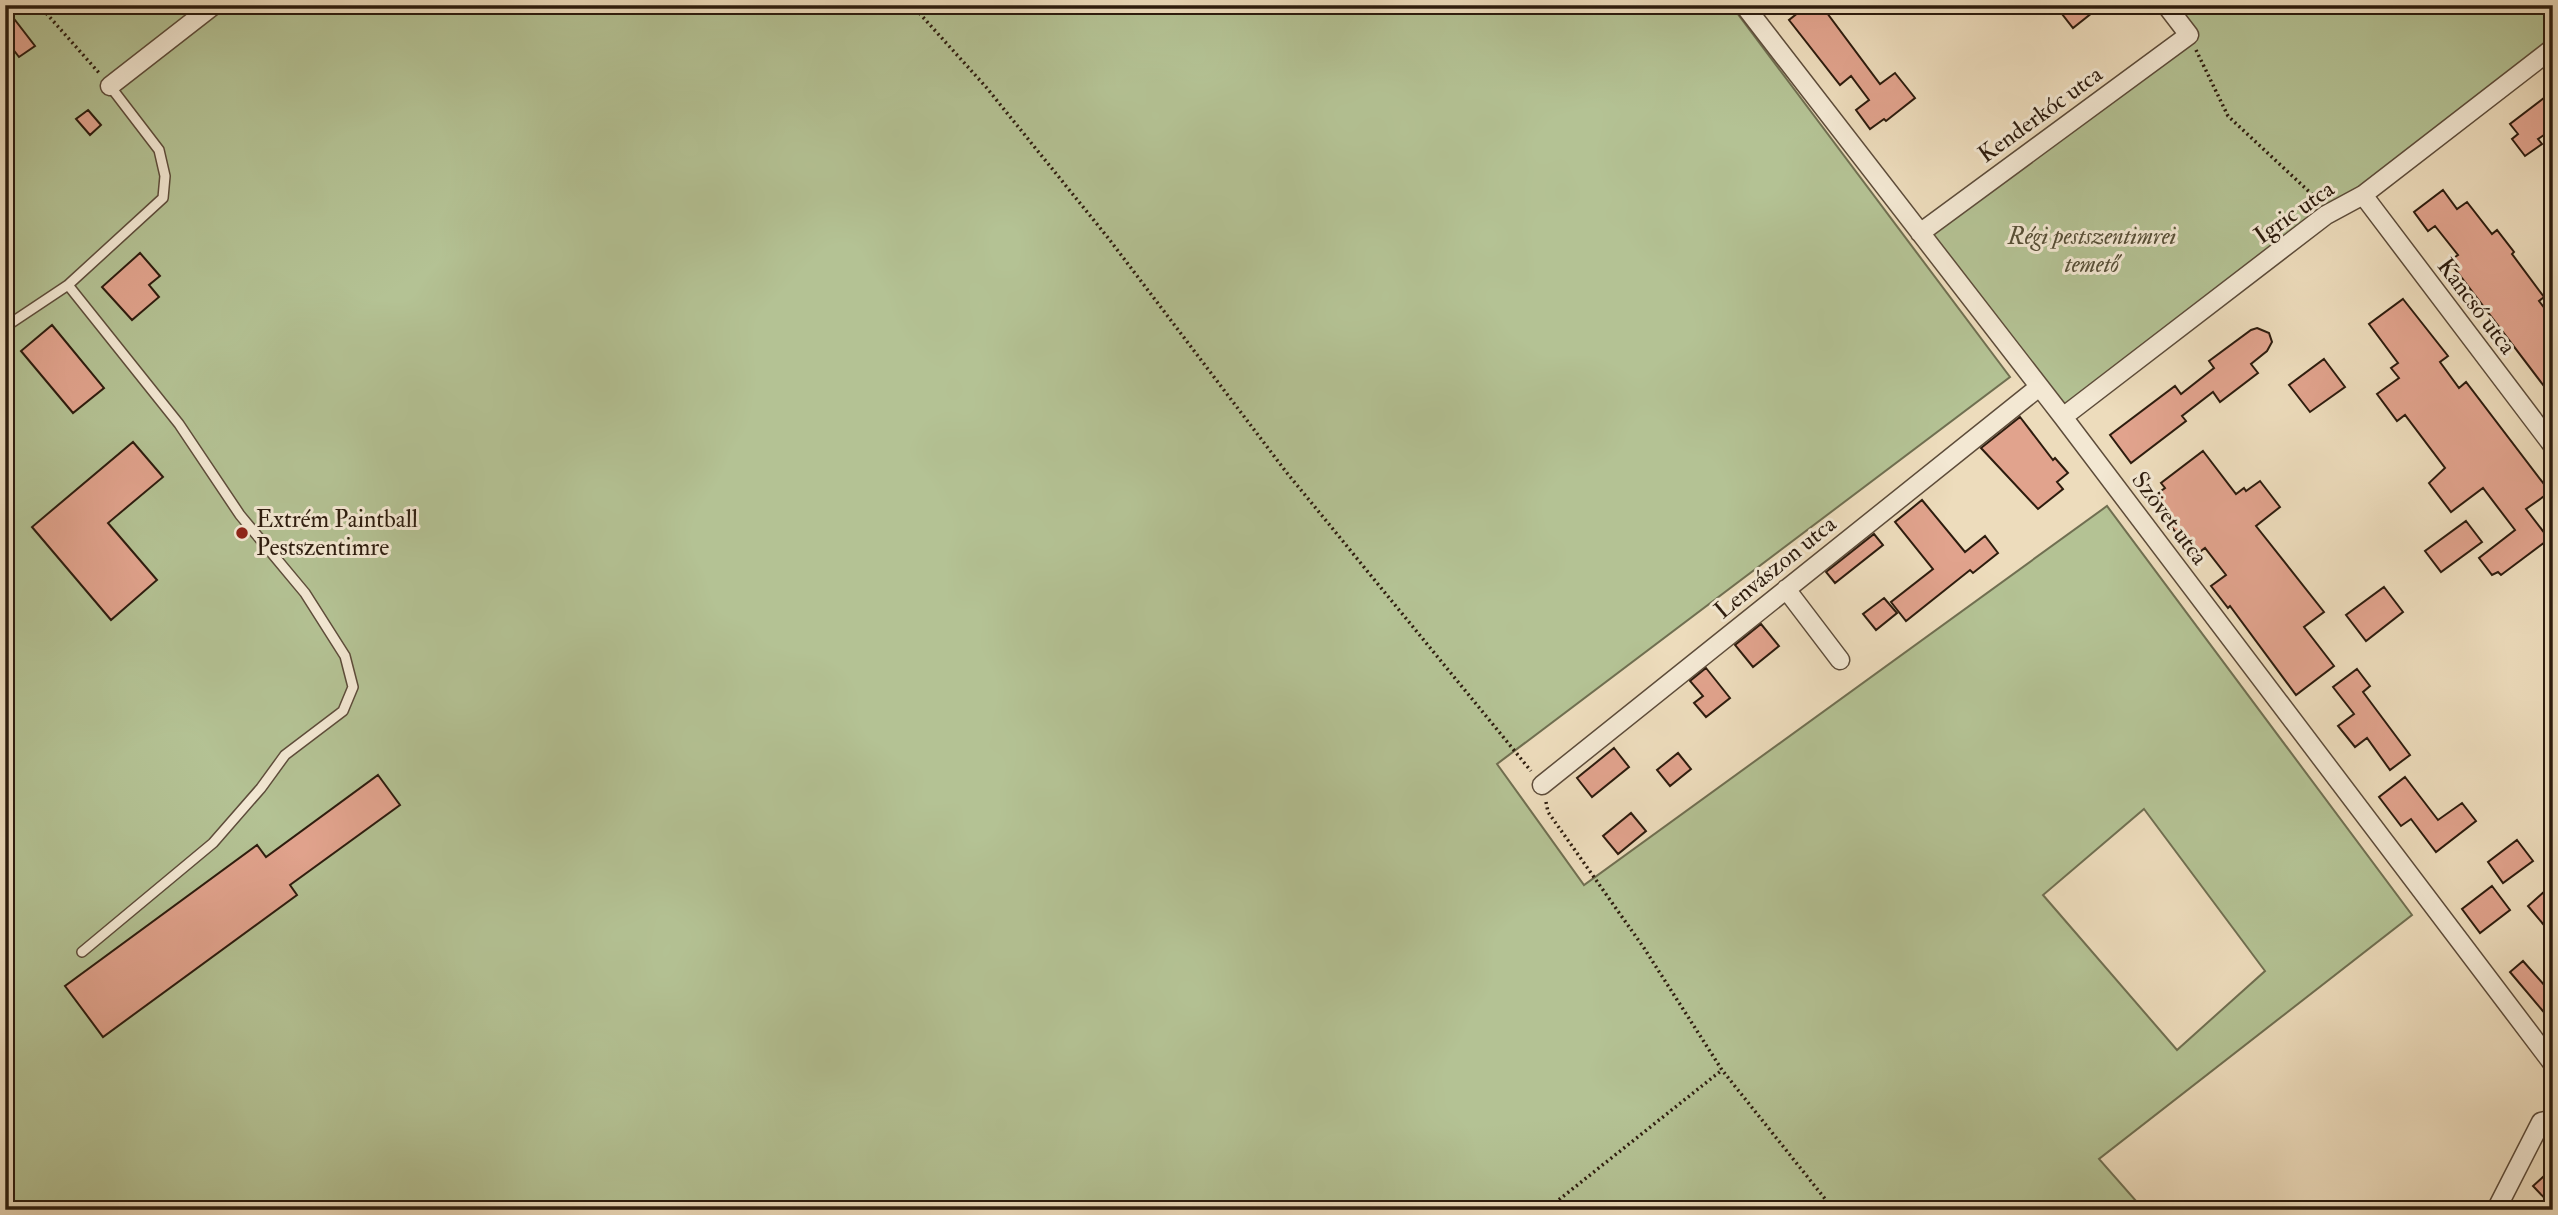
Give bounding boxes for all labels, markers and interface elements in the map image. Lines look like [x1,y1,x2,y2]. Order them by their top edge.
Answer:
street label: Kenderkóc utca [1972,58,2110,170]
street label: Igric utca [2248,173,2341,251]
park label: Régi pestszentimrei temető [2007,221,2177,280]
street label: Kancsó utca [2430,252,2524,362]
street label: Szövet utca [2124,465,2215,572]
place label: Extrém Paintball Pestszentimre [256,504,418,563]
street label: Lenvászon utca [1708,508,1843,626]
marker: Extrém Paintball Pestszentimre [234,525,250,541]

